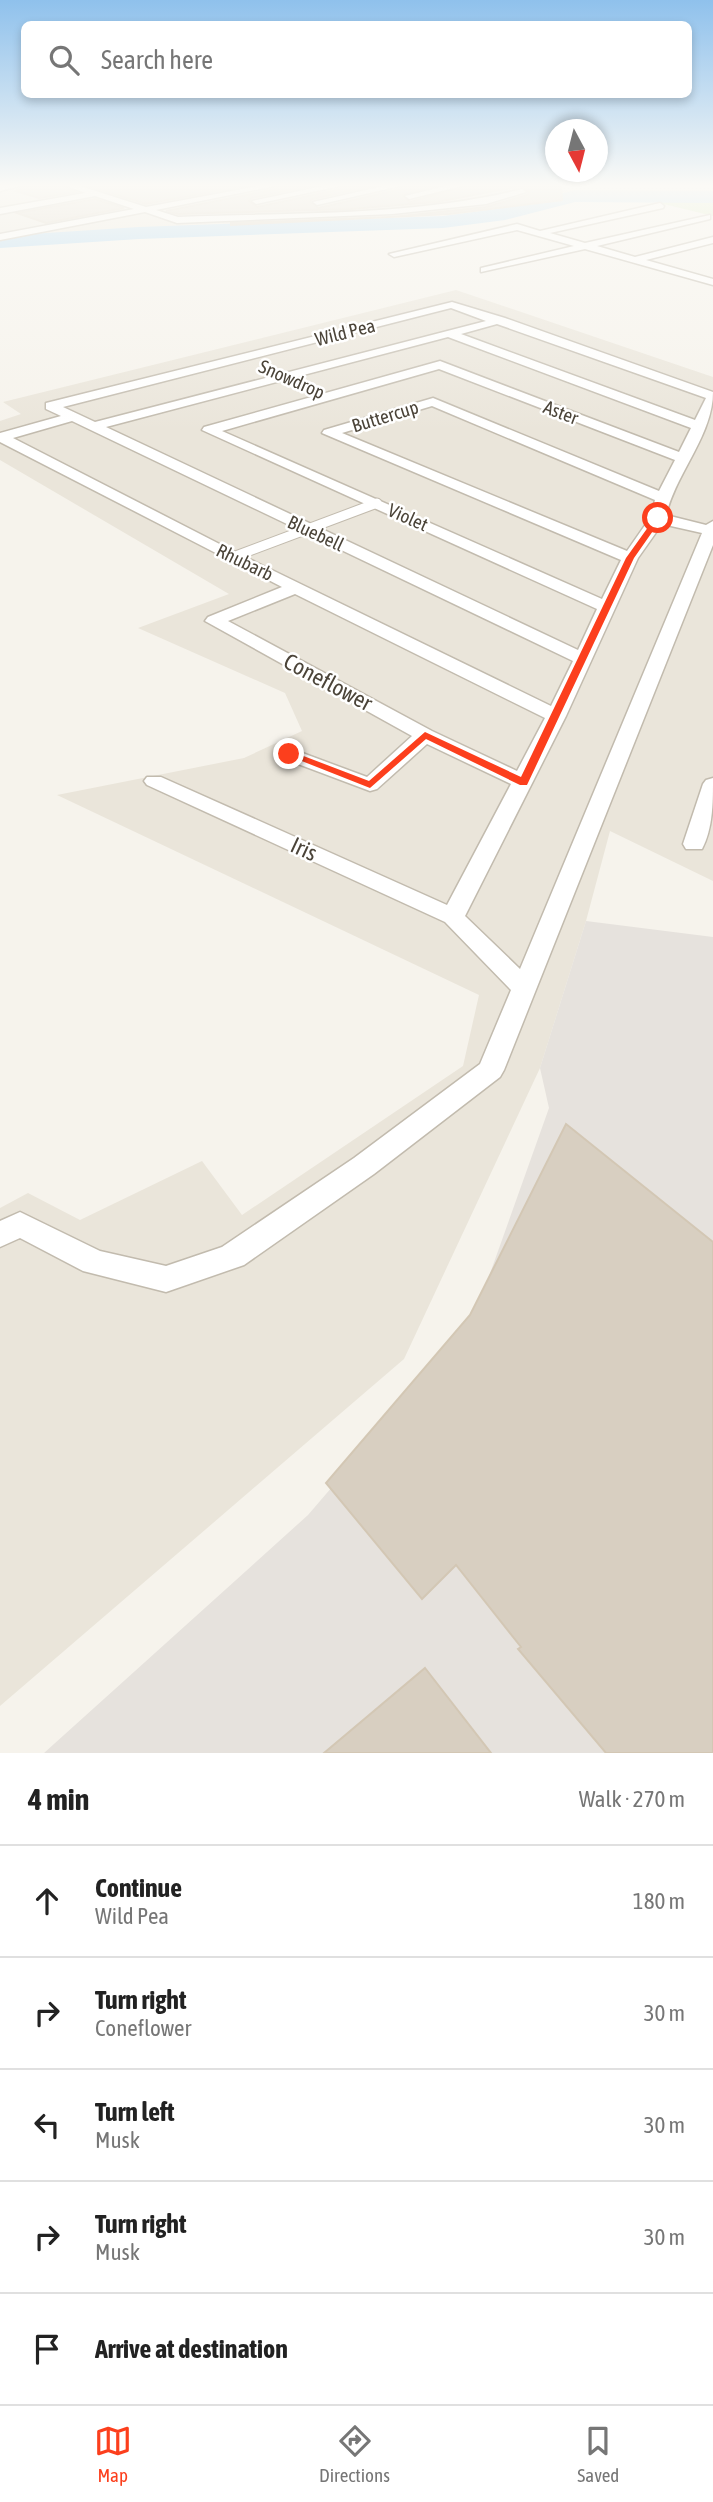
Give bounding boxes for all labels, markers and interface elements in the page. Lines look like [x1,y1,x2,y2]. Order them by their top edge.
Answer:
search box [21,21,692,98]
icon: search [45,41,83,79]
text: Search here [101,45,213,75]
north arrow [545,119,608,182]
street label: Wild Pea [313,314,377,350]
street label: Snowdrop [256,355,328,403]
street label: Buttercup [349,395,421,437]
street label: Aster [540,395,582,429]
street label: Violet [385,498,431,536]
route start [642,502,673,533]
street label: Bluebell [284,510,348,556]
street label: Rhubarb [213,539,277,585]
street label: Coneflower [279,648,378,717]
route end [273,738,304,769]
street label: Iris [287,832,321,866]
text: 4 min [28,1782,89,1816]
text: Walk · 270 m [579,1786,685,1812]
text: Continue [95,1873,182,1903]
icon: ahead [28,1882,66,1920]
text: 180 m [633,1888,685,1914]
text: Wild Pea [95,1903,169,1929]
text: Turn right [95,1985,186,2015]
icon: right [28,1994,66,2032]
text: 30 m [644,2000,685,2026]
text: Coneflower [95,2015,191,2041]
text: Turn left [95,2097,175,2127]
icon: left [28,2106,66,2144]
text: 30 m [644,2112,685,2138]
text: Musk [95,2127,140,2153]
text: Turn right [95,2209,186,2239]
icon: right [28,2218,66,2256]
text: 30 m [644,2224,685,2250]
text: Musk [95,2239,140,2265]
icon: arrive [28,2330,66,2368]
text: Arrive at destination [95,2334,288,2364]
tab: Map [94,2422,132,2486]
tab: Directions [319,2422,390,2486]
tab: Saved [577,2422,619,2486]

